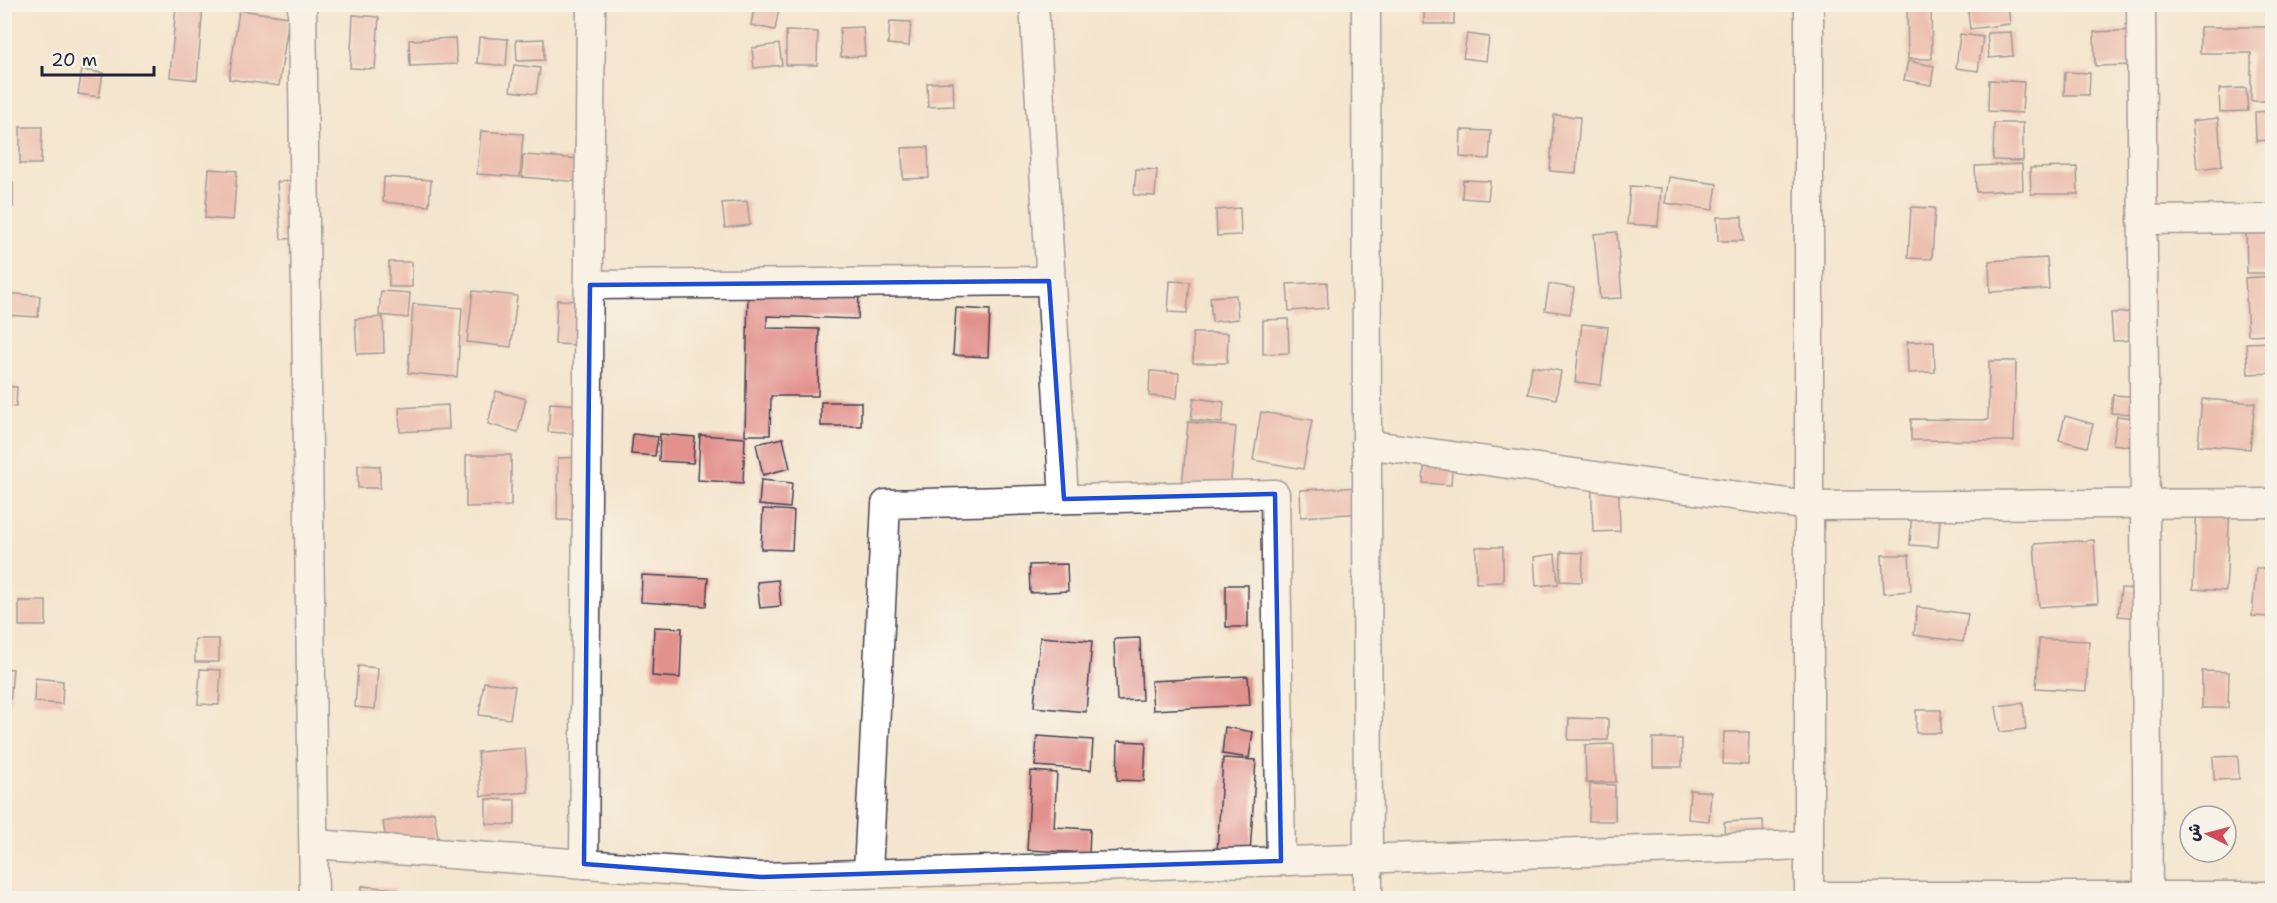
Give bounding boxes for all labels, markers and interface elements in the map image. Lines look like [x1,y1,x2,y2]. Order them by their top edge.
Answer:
scale bar [42,39,154,77]
text: 20 m [51,48,97,72]
north arrow [2178,804,2238,864]
text: ش [2182,823,2205,842]

